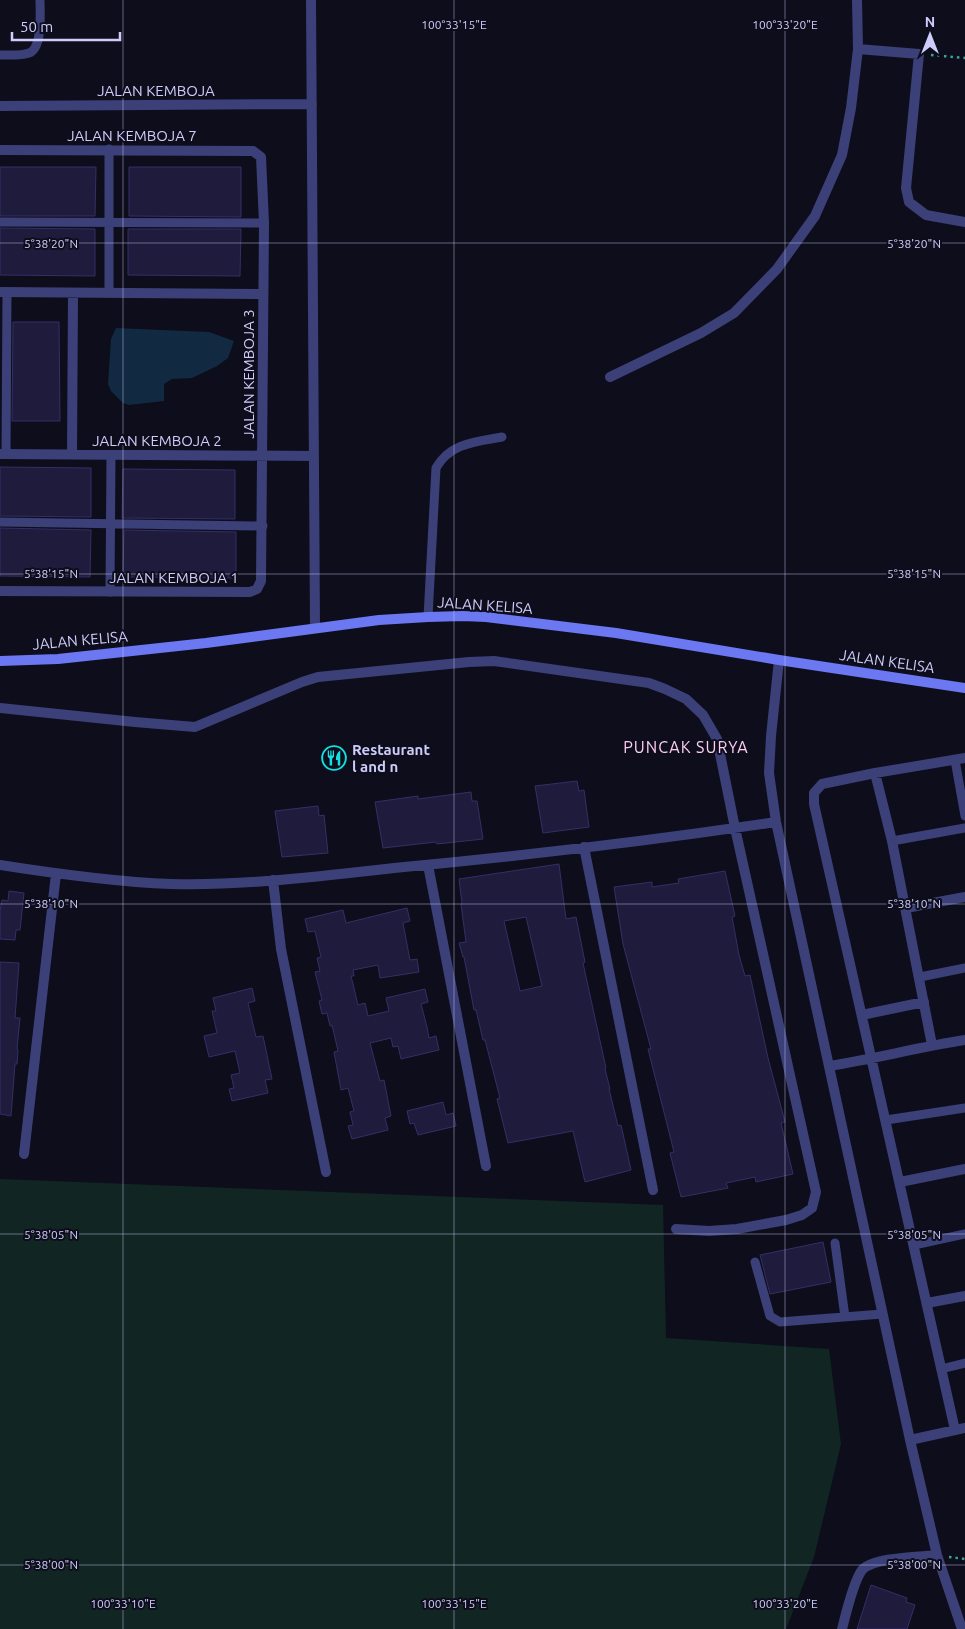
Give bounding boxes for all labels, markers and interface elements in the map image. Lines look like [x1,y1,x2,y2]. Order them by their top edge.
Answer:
scale bar [12,10,120,42]
north arrow [905,10,955,60]
text: N [925,14,935,30]
text: 50 m [20,18,53,35]
text: 100°33'15"E [421,18,487,31]
text: 100°33'20"E [752,18,818,31]
street label: JALAN KEMBOJA [97,82,215,99]
street label: JALAN KEMBOJA 7 [67,127,197,144]
text: 5°38'20"N [24,237,78,250]
text: 5°38'20"N [887,237,941,250]
street label: JALAN KEMBOJA 3 [240,309,257,439]
street label: JALAN KEMBOJA 2 [92,432,222,449]
text: 5°38'15"N [24,567,78,580]
text: 5°38'15"N [887,567,941,580]
street label: JALAN KEMBOJA 1 [109,569,239,586]
street label: JALAN KELISA [437,593,534,617]
street label: JALAN KELISA [32,627,129,653]
street label: JALAN KELISA [838,646,936,676]
district label: PUNCAK SURYA [623,738,749,756]
place label: Restaurant l and n [352,741,430,775]
restaurant icon: Restaurant l and n [321,745,347,771]
text: 5°38'10"N [24,897,78,910]
text: 5°38'10"N [887,897,941,910]
text: 5°38'05"N [24,1228,78,1241]
text: 5°38'05"N [887,1228,941,1241]
text: 5°38'00"N [24,1558,78,1571]
text: 5°38'00"N [887,1558,941,1571]
text: 100°33'10"E [90,1597,156,1610]
text: 100°33'15"E [421,1597,487,1610]
text: 100°33'20"E [752,1597,818,1610]

